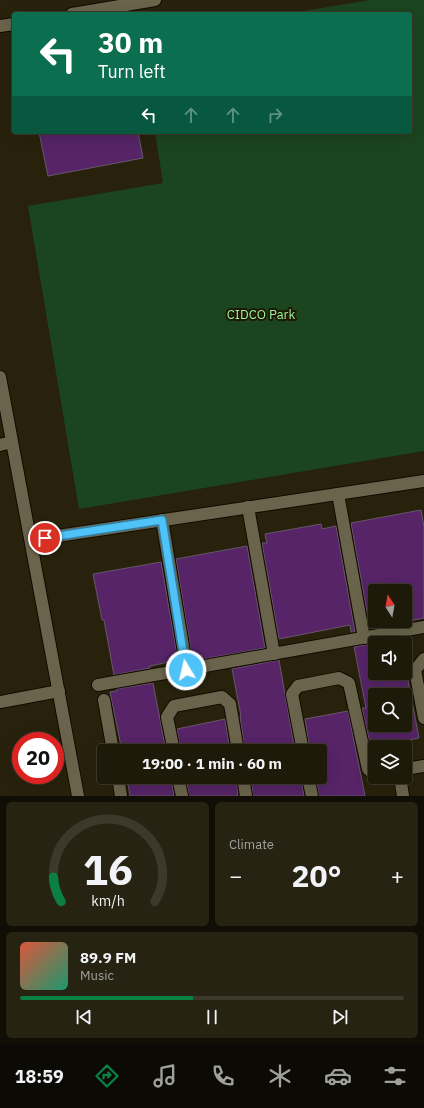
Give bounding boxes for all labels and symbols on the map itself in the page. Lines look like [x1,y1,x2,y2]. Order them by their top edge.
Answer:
park label: CIDCO Park [227,306,295,323]
pin [28,521,62,555]
north arrow [368,584,412,628]
position arrow [165,649,207,691]
speed limit sign: 20 [12,732,64,784]

